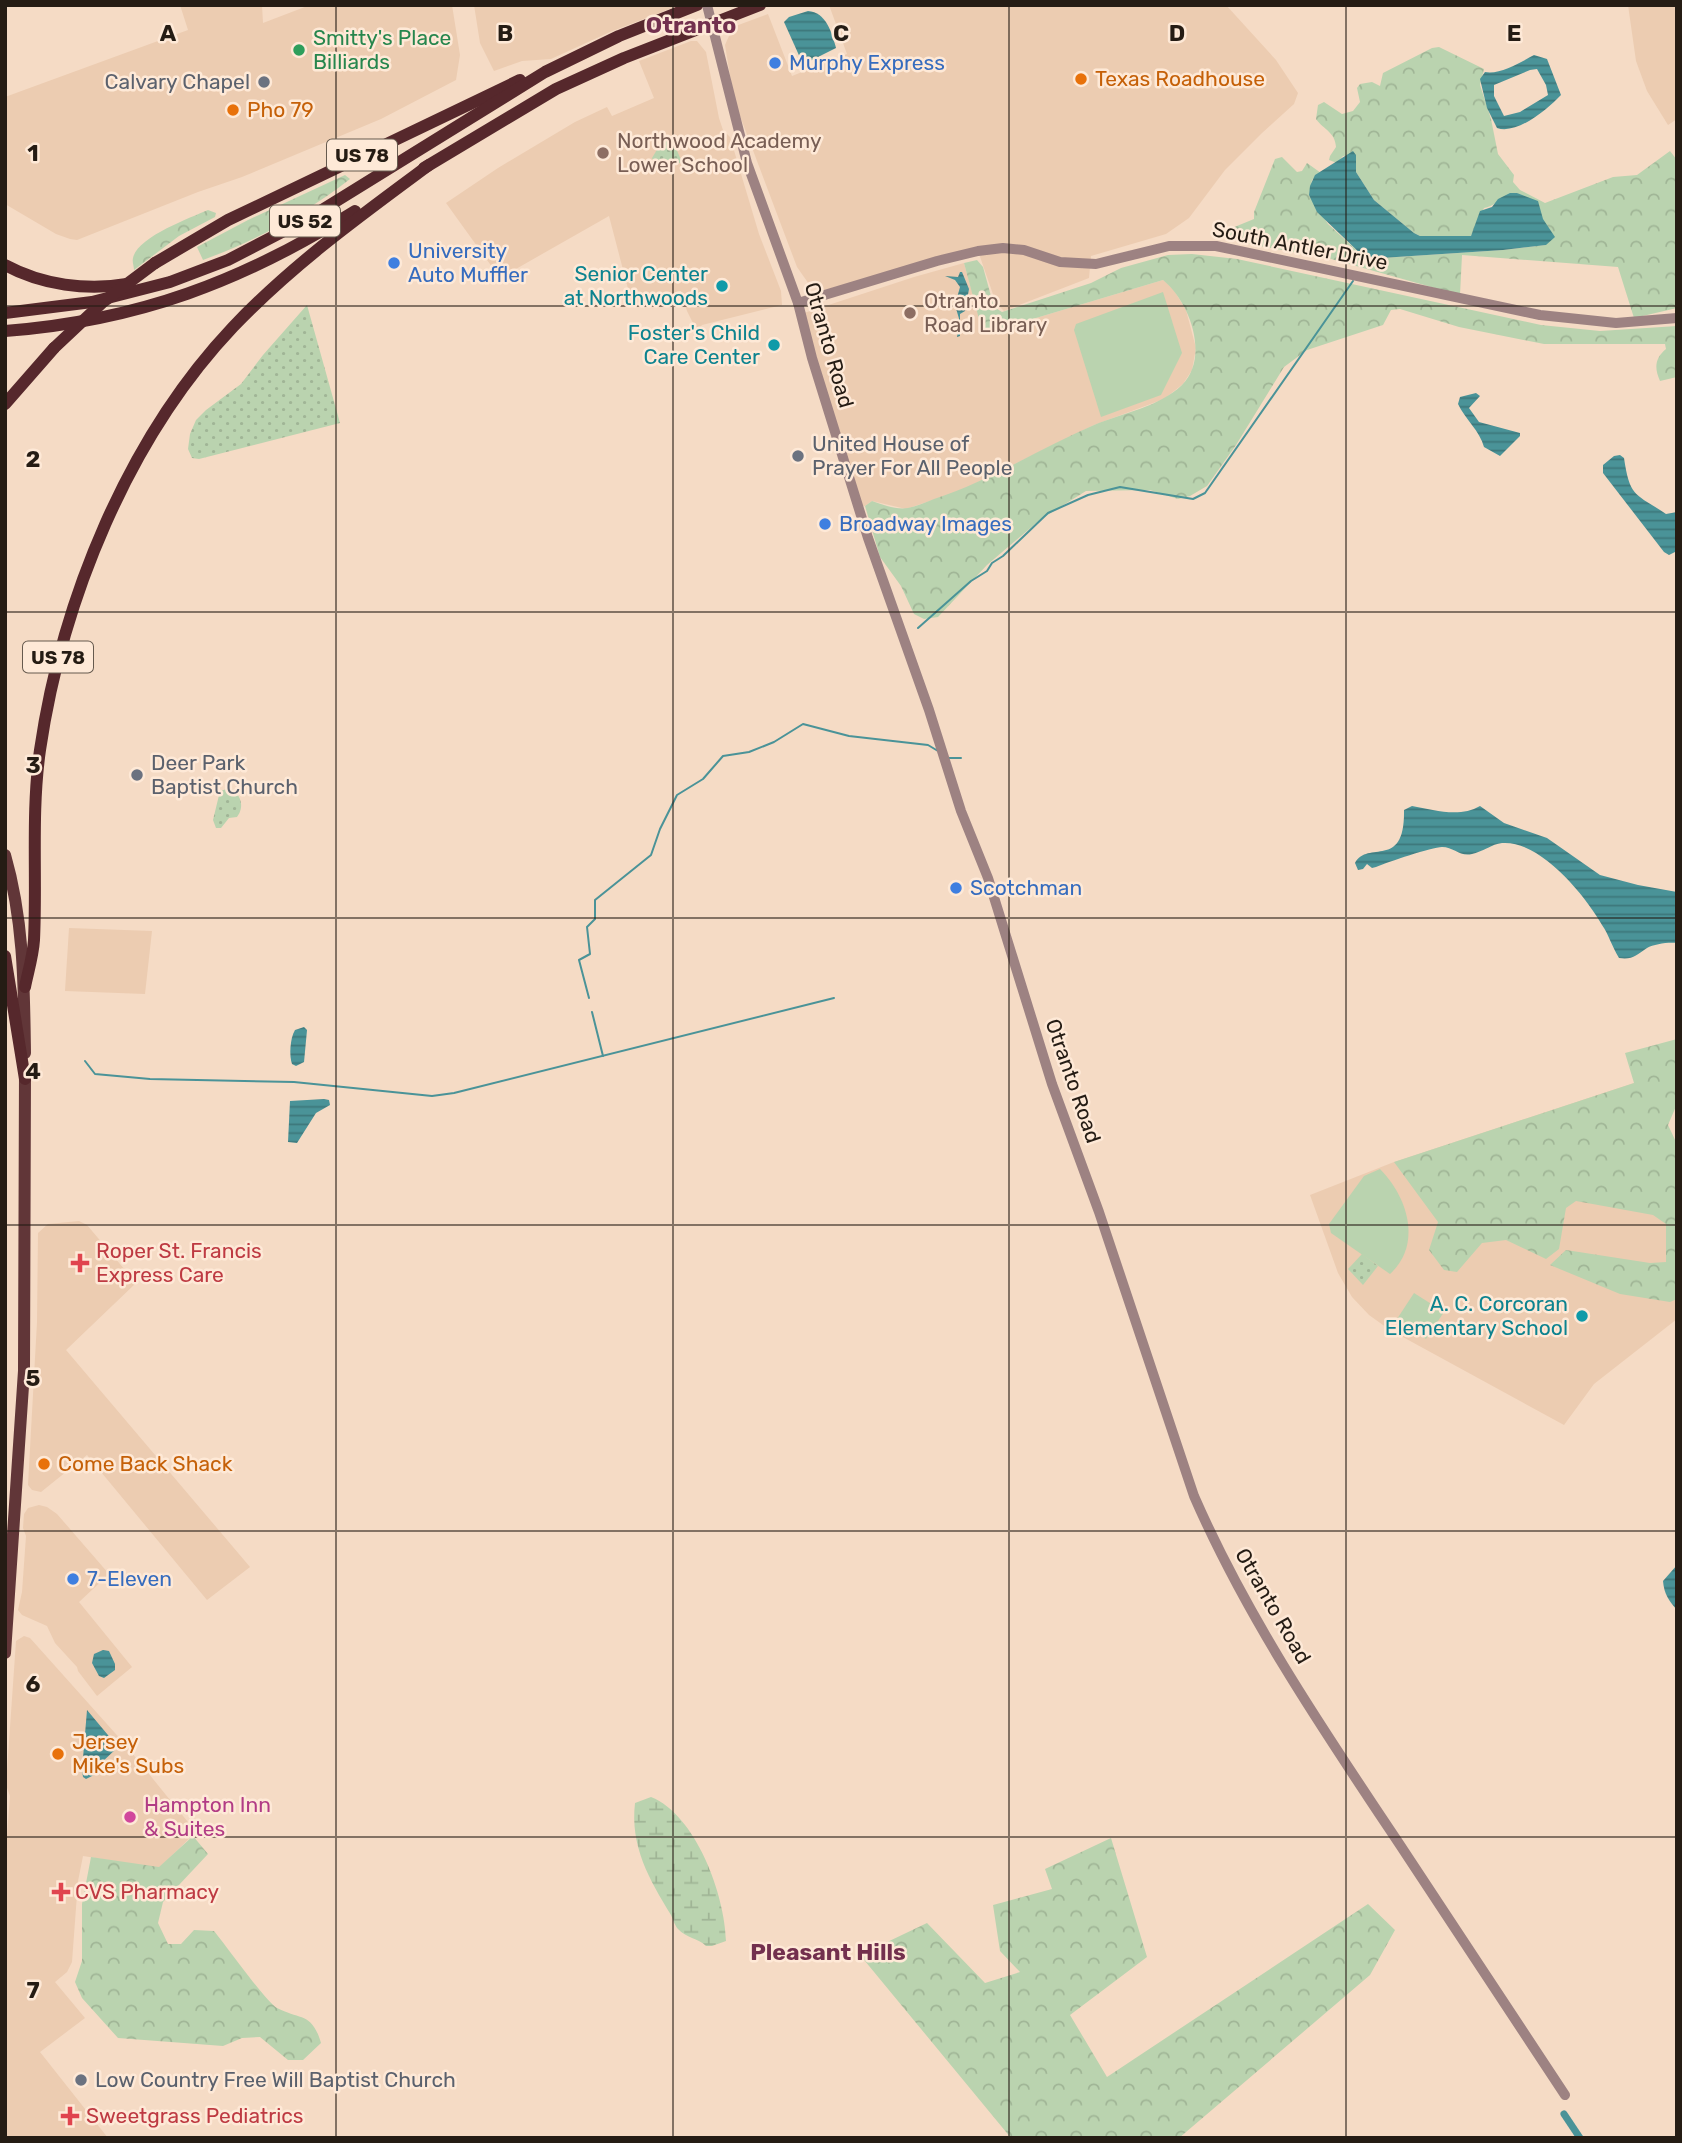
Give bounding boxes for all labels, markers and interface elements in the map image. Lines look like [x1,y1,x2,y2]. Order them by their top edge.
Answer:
district label: Otranto [646,11,736,39]
text: A [160,19,177,47]
text: B [497,19,513,47]
text: C [833,19,849,47]
text: D [1169,19,1185,47]
text: E [1507,19,1521,47]
place label: Smitty's Place Billiards [313,25,451,74]
marker: Smitty's Place Billiards [291,42,307,58]
place label: Murphy Express [789,50,945,75]
marker: Murphy Express [767,55,783,71]
place label: Texas Roadhouse [1095,66,1265,91]
place label: Calvary Chapel [105,69,250,94]
marker: Texas Roadhouse [1073,71,1089,87]
marker: Calvary Chapel [256,74,272,90]
place label: Pho 79 [247,97,314,122]
marker: Pho 79 [225,102,241,118]
place label: Northwood Academy Lower School [617,128,822,177]
text: 1 [27,139,39,167]
road number: US 78 [327,140,397,170]
marker: Northwood Academy Lower School [595,145,611,161]
road number: US 52 [270,206,340,236]
street label: South Antler Drive [1210,216,1390,275]
place label: University Auto Muffler [408,238,528,287]
marker: University Auto Muffler [386,255,402,271]
place label: Senior Center at Northwoods [564,261,708,310]
marker: Senior Center at Northwoods [714,278,730,294]
street label: Otranto Road [800,279,859,411]
place label: Otranto Road Library [924,288,1048,337]
marker: Otranto Road Library [902,305,918,321]
place label: Foster's Child Care Center [628,320,760,369]
marker: Foster's Child Care Center [766,337,782,353]
place label: United House of Prayer For All People [812,431,1012,480]
text: 2 [26,445,40,473]
marker: United House of Prayer For All People [790,448,806,464]
place label: Broadway Images [839,511,1012,536]
marker: Broadway Images [817,516,833,532]
road number: US 78 [23,642,93,672]
place label: Deer Park Baptist Church [151,750,298,799]
text: 3 [25,751,41,779]
marker: Deer Park Baptist Church [129,767,145,783]
place label: Scotchman [970,875,1082,900]
marker: Scotchman [948,880,964,896]
street label: Otranto Road [1041,1016,1106,1146]
text: 4 [25,1057,41,1085]
place label: Roper St. Francis Express Care [96,1238,262,1287]
marker: Roper St. Francis Express Care [70,1253,90,1273]
place label: A. C. Corcoran Elementary School [1385,1291,1568,1340]
marker: A. C. Corcoran Elementary School [1574,1308,1590,1324]
text: 5 [26,1364,41,1392]
place label: Come Back Shack [58,1451,233,1476]
marker: Come Back Shack [36,1456,52,1472]
street label: Otranto Road [1230,1543,1317,1668]
place label: 7-Eleven [87,1566,172,1591]
marker: 7-Eleven [65,1571,81,1587]
text: 6 [26,1670,41,1698]
place label: Jersey Mike's Subs [72,1729,184,1778]
marker: Jersey Mike's Subs [50,1746,66,1762]
place label: Hampton Inn & Suites [144,1792,271,1841]
marker: Hampton Inn & Suites [122,1809,138,1825]
place label: CVS Pharmacy [75,1879,220,1904]
marker: CVS Pharmacy [53,1884,69,1900]
district label: Pleasant Hills [750,1938,906,1966]
text: 7 [26,1976,40,2004]
place label: Low Country Free Will Baptist Church [95,2067,456,2092]
marker: Low Country Free Will Baptist Church [73,2072,89,2088]
place label: Sweetgrass Pediatrics [86,2103,304,2128]
marker: Sweetgrass Pediatrics [60,2106,80,2126]

